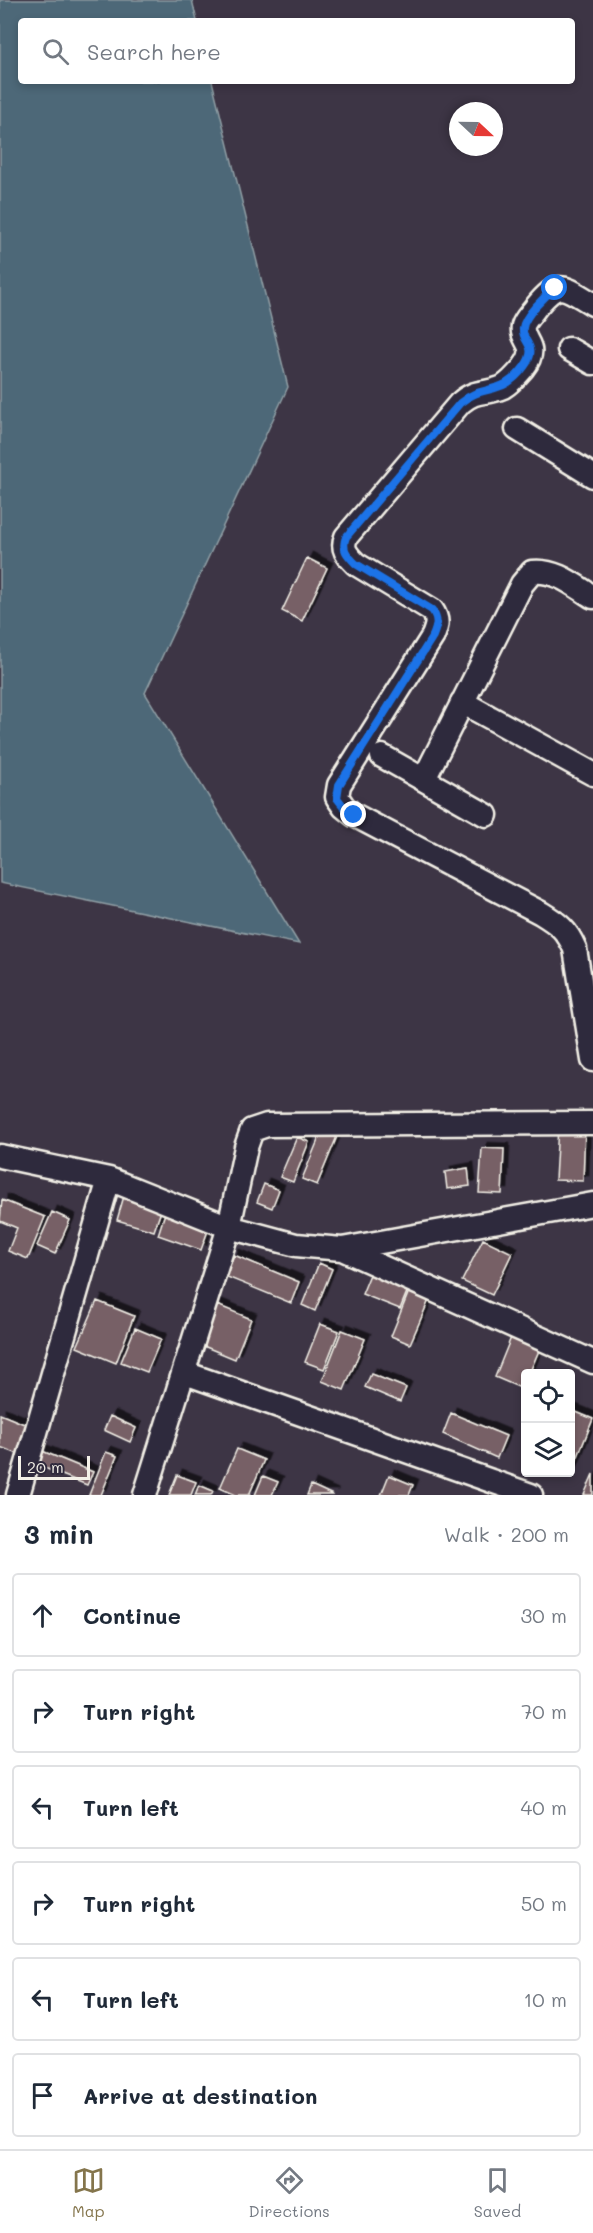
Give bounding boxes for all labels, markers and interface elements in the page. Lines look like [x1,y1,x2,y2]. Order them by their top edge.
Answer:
search box [18,18,575,84]
icon: search [39,35,72,68]
text: Search here [87,37,221,66]
north arrow [449,102,503,156]
route start [541,274,567,300]
route end [340,801,366,827]
map controls [521,1369,575,1477]
button: locate [521,1369,575,1423]
button: layers [521,1423,575,1477]
scale bar [18,1453,90,1480]
text: 20 m [27,1456,64,1477]
text: 3 min [24,1517,93,1551]
text: Walk · 200 m [444,1521,569,1547]
icon: ahead [26,1599,59,1632]
text: Continue [83,1601,181,1630]
text: 30 m [521,1602,567,1628]
icon: right [26,1695,59,1728]
text: Turn right [83,1697,195,1726]
text: 70 m [521,1698,567,1724]
icon: left [26,1791,59,1824]
text: Turn left [83,1793,179,1822]
text: 40 m [521,1794,567,1820]
icon: right [26,1887,59,1920]
text: Turn right [83,1889,195,1918]
text: 50 m [521,1890,567,1916]
icon: left [26,1983,59,2016]
text: Turn left [83,1985,179,2014]
text: 10 m [523,1986,567,2012]
icon: arrive [26,2079,59,2112]
text: Arrive at destination [83,2081,318,2110]
tab: Map [72,2164,105,2221]
tab: Directions [249,2164,330,2221]
tab: Saved [474,2164,521,2221]

